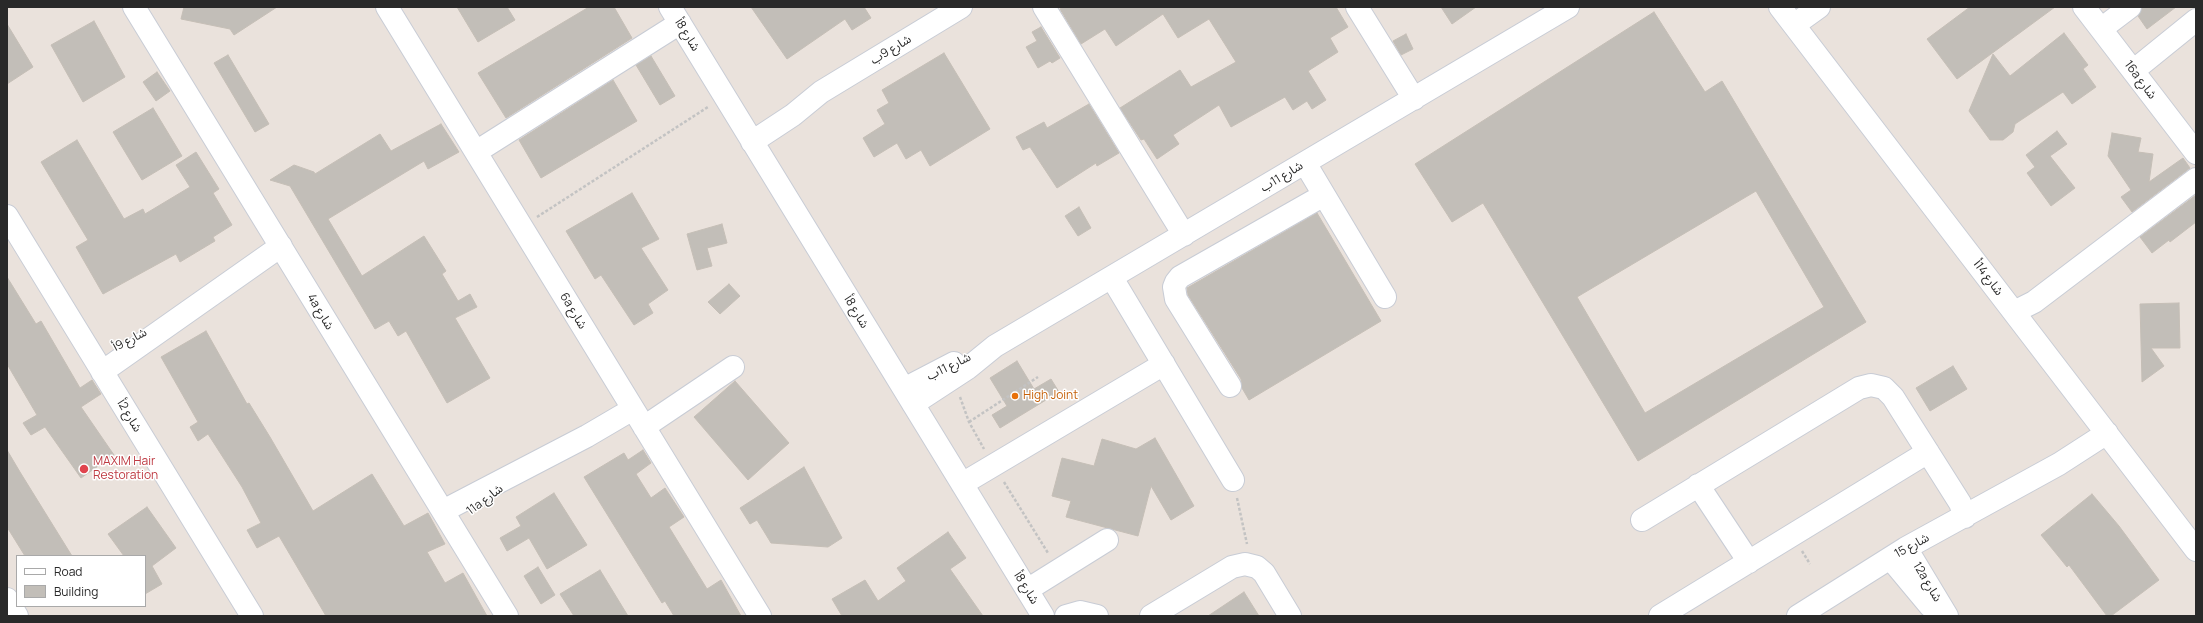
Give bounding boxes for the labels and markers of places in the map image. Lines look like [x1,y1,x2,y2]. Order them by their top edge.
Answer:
place label: High Joint [1023,389,1078,403]
marker: High Joint [1010,391,1020,401]
place label: MAXIM Hair Restoration [93,455,158,483]
marker: MAXIM Hair Restoration [78,463,90,475]

